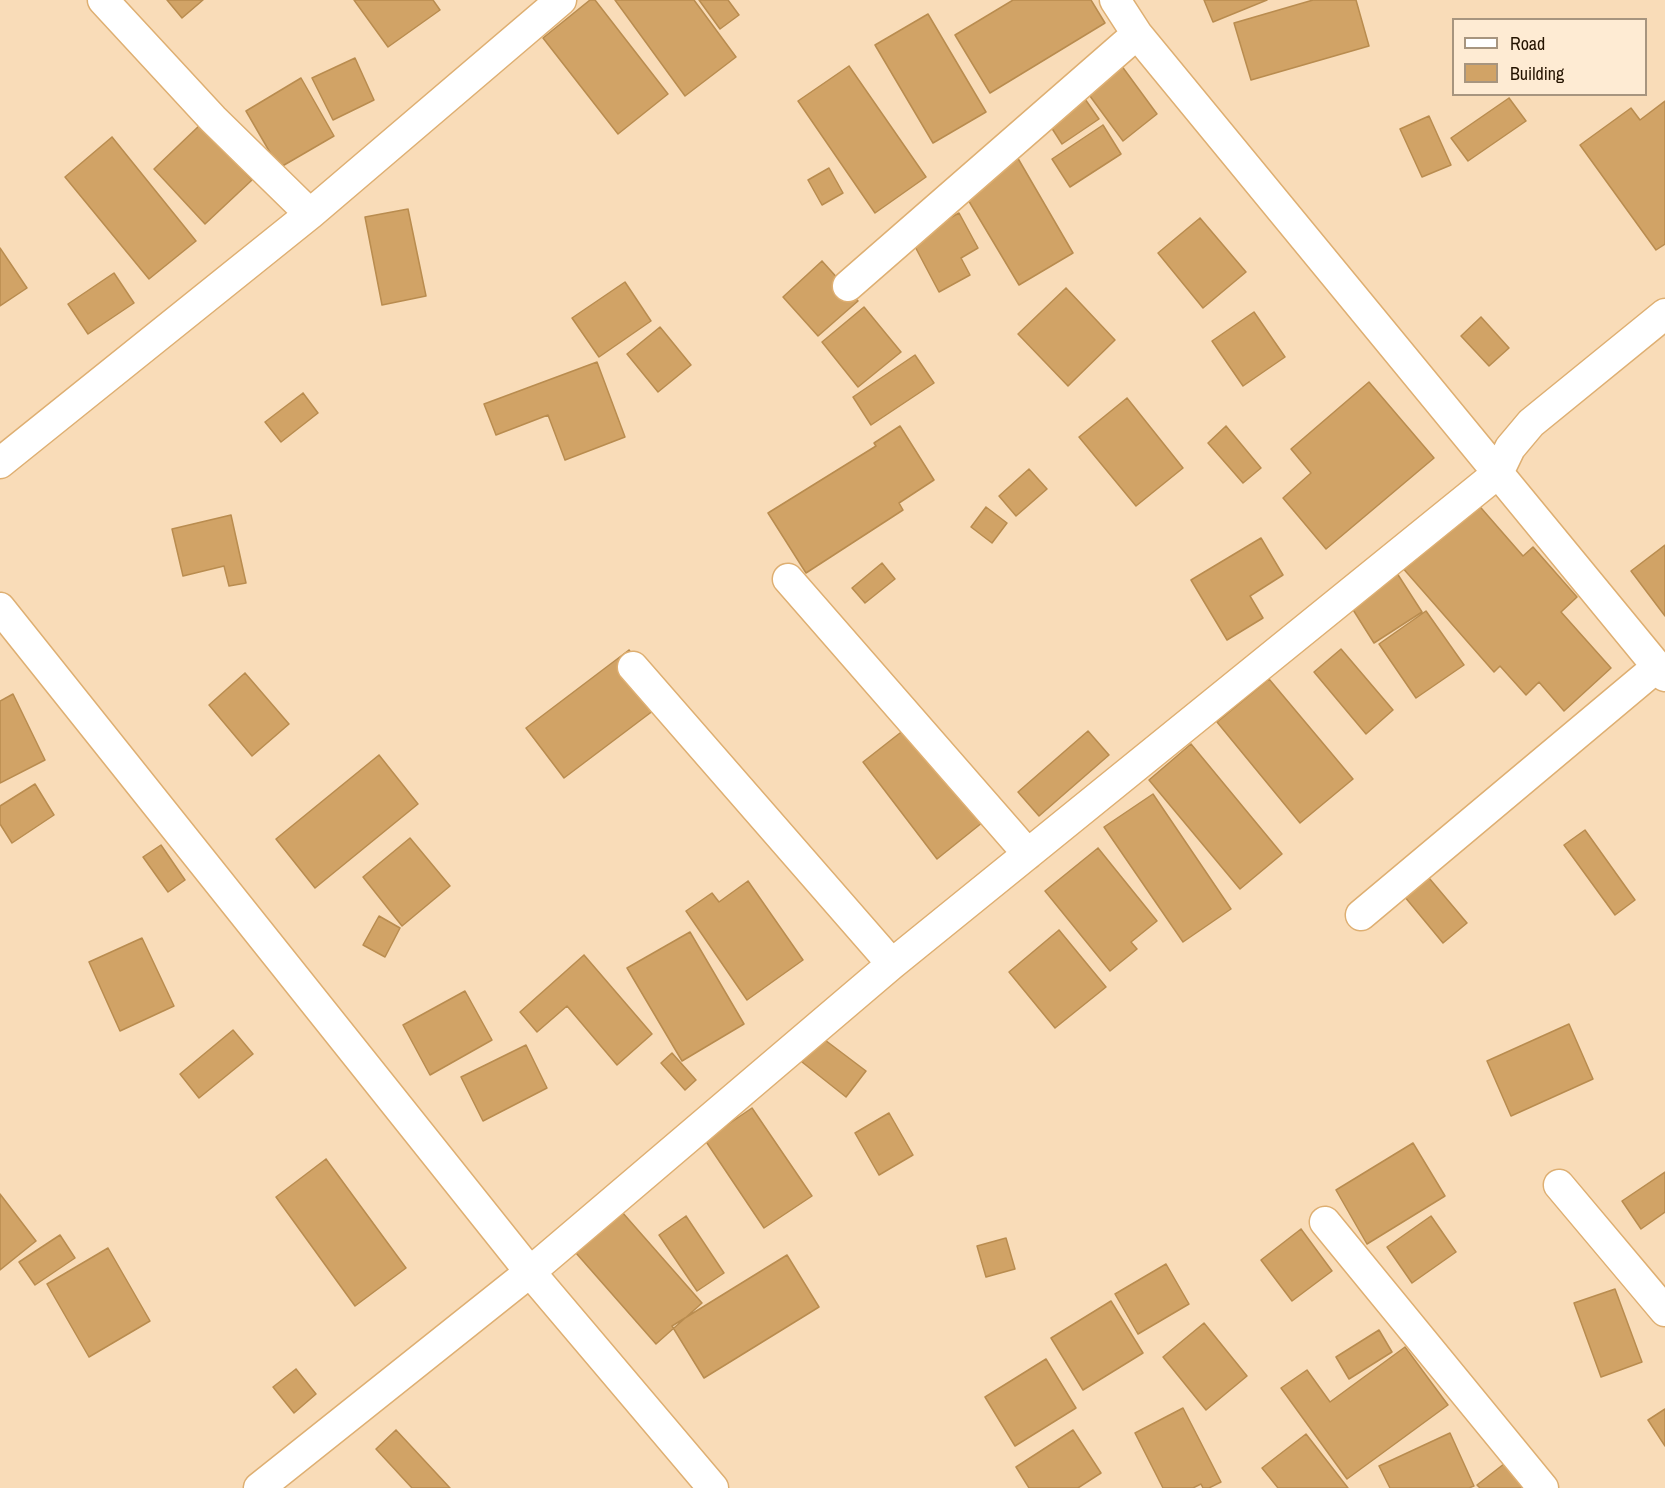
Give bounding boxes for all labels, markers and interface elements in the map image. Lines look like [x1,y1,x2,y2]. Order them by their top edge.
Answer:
legend [1452,18,1647,96]
text: Road [1510,31,1545,56]
text: Building [1510,61,1564,86]

